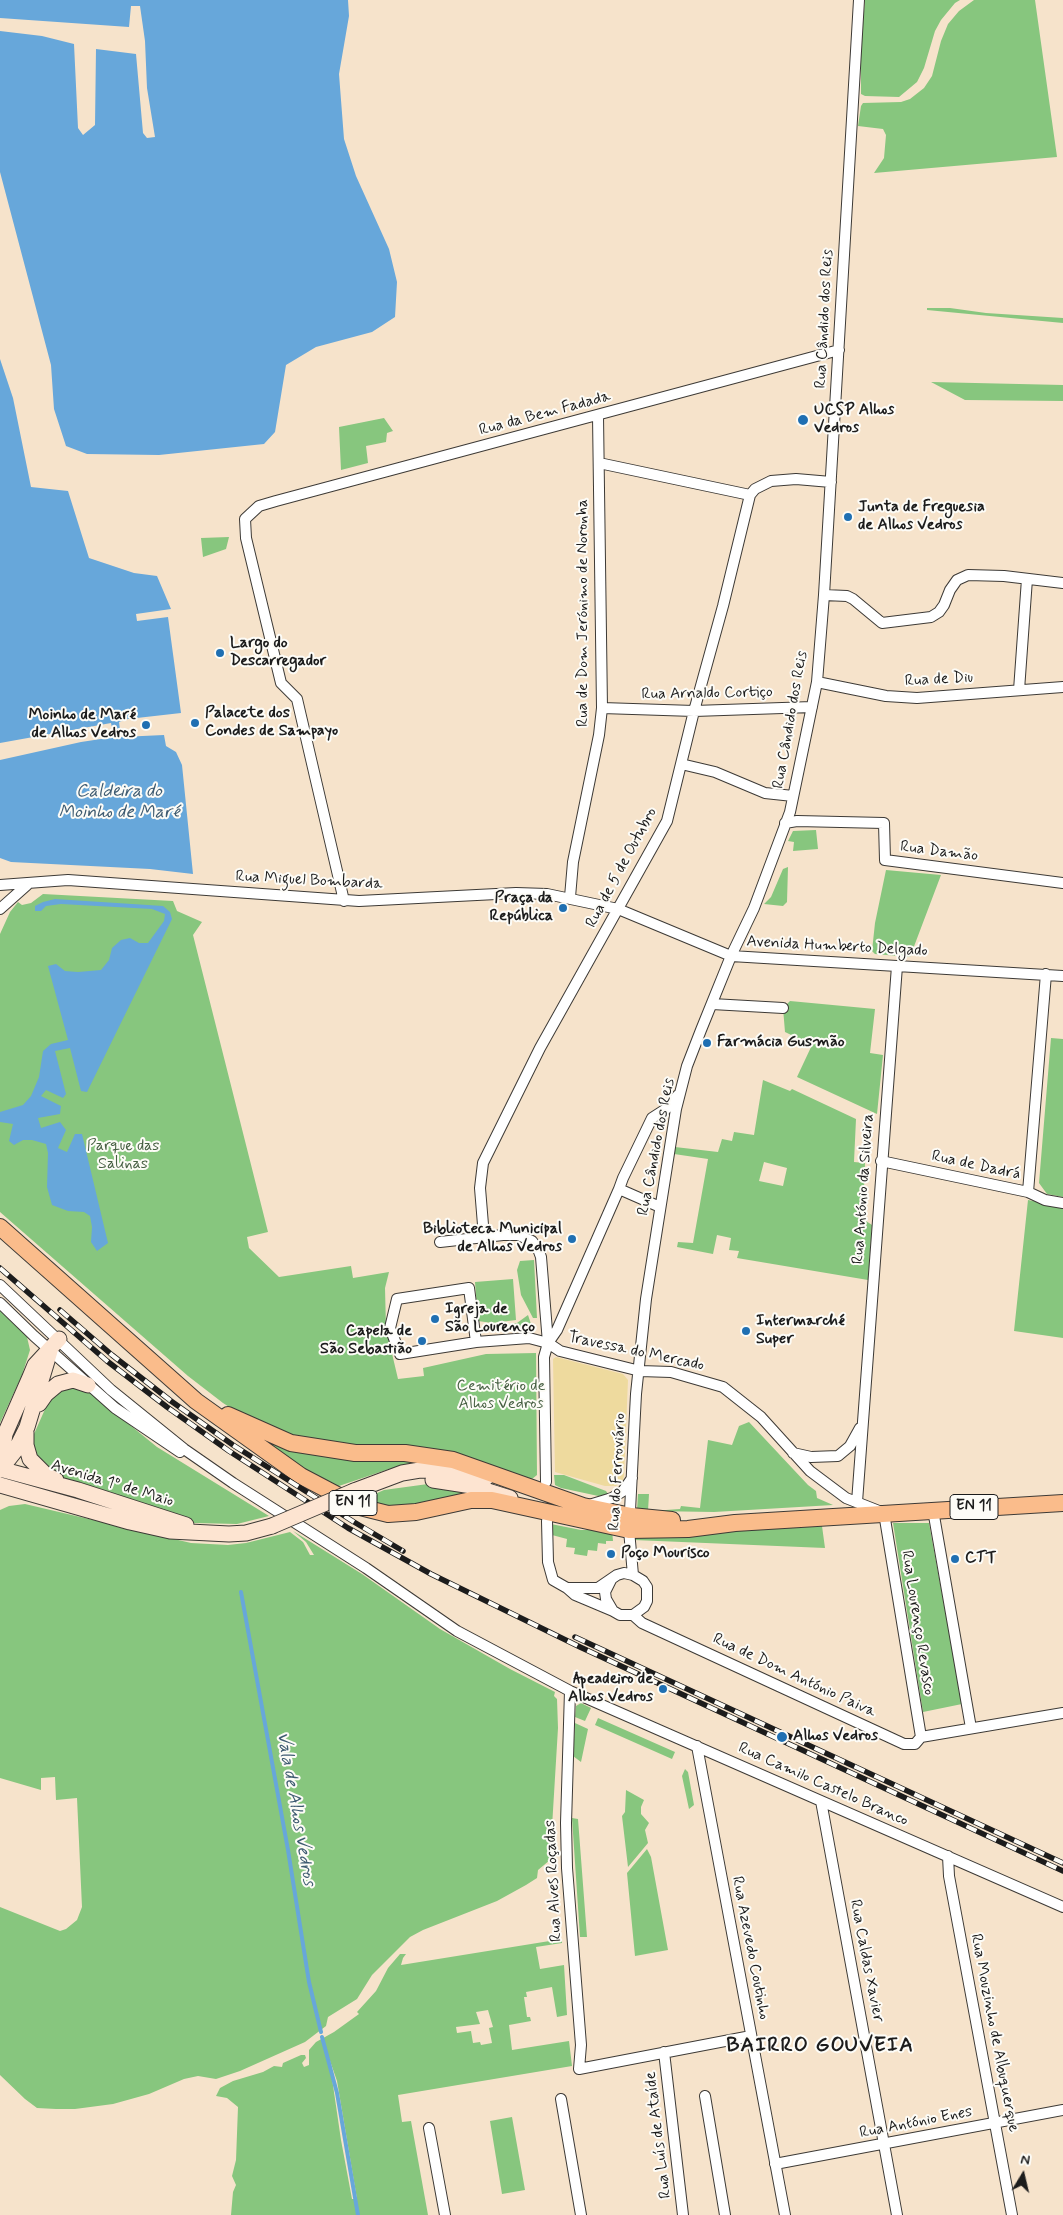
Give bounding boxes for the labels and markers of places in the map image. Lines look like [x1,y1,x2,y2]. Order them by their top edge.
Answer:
place label: UCSP Alhos Vedros [814,401,894,439]
marker: UCSP Alhos Vedros [796,413,810,427]
place label: Junta de Freguesia de Alhos Vedros [858,498,985,536]
marker: Junta de Freguesia de Alhos Vedros [842,511,854,523]
place label: Largo do Descarregador [230,634,326,672]
marker: Largo do Descarregador [214,647,226,659]
place label: Palacete dos Condes de Sampayo [205,704,338,742]
place label: Moinho de Maré de Alhos Vedros [29,706,136,744]
marker: Palacete dos Condes de Sampayo [189,717,201,729]
marker: Moinho de Maré de Alhos Vedros [140,719,152,731]
place label: Praça da República [490,889,553,927]
marker: Praça da República [557,902,569,914]
place label: Farmácia Gusmão [717,1033,845,1053]
marker: Farmácia Gusmão [701,1037,713,1049]
place label: Biblioteca Municipal de Alhos Vedros [423,1220,562,1258]
marker: Biblioteca Municipal de Alhos Vedros [566,1233,578,1245]
place label: Igreja de São Lourenço [445,1300,535,1338]
place label: Intermarché Super [756,1312,845,1350]
marker: Igreja de São Lourenço [429,1313,441,1325]
place label: Capela de São Sebastião [320,1322,412,1360]
marker: Intermarché Super [740,1325,752,1337]
marker: Capela de São Sebastião [416,1335,428,1347]
place label: Poço Mourisco [621,1544,710,1564]
marker: Poço Mourisco [605,1548,617,1560]
place label: CTT [965,1549,997,1569]
marker: CTT [949,1553,961,1565]
place label: Apeadeiro de Alhos Vedros [568,1670,653,1708]
marker: Apeadeiro de Alhos Vedros [657,1683,669,1695]
place label: Alhos Vedros [793,1727,878,1747]
marker: Alhos Vedros [775,1730,789,1744]

